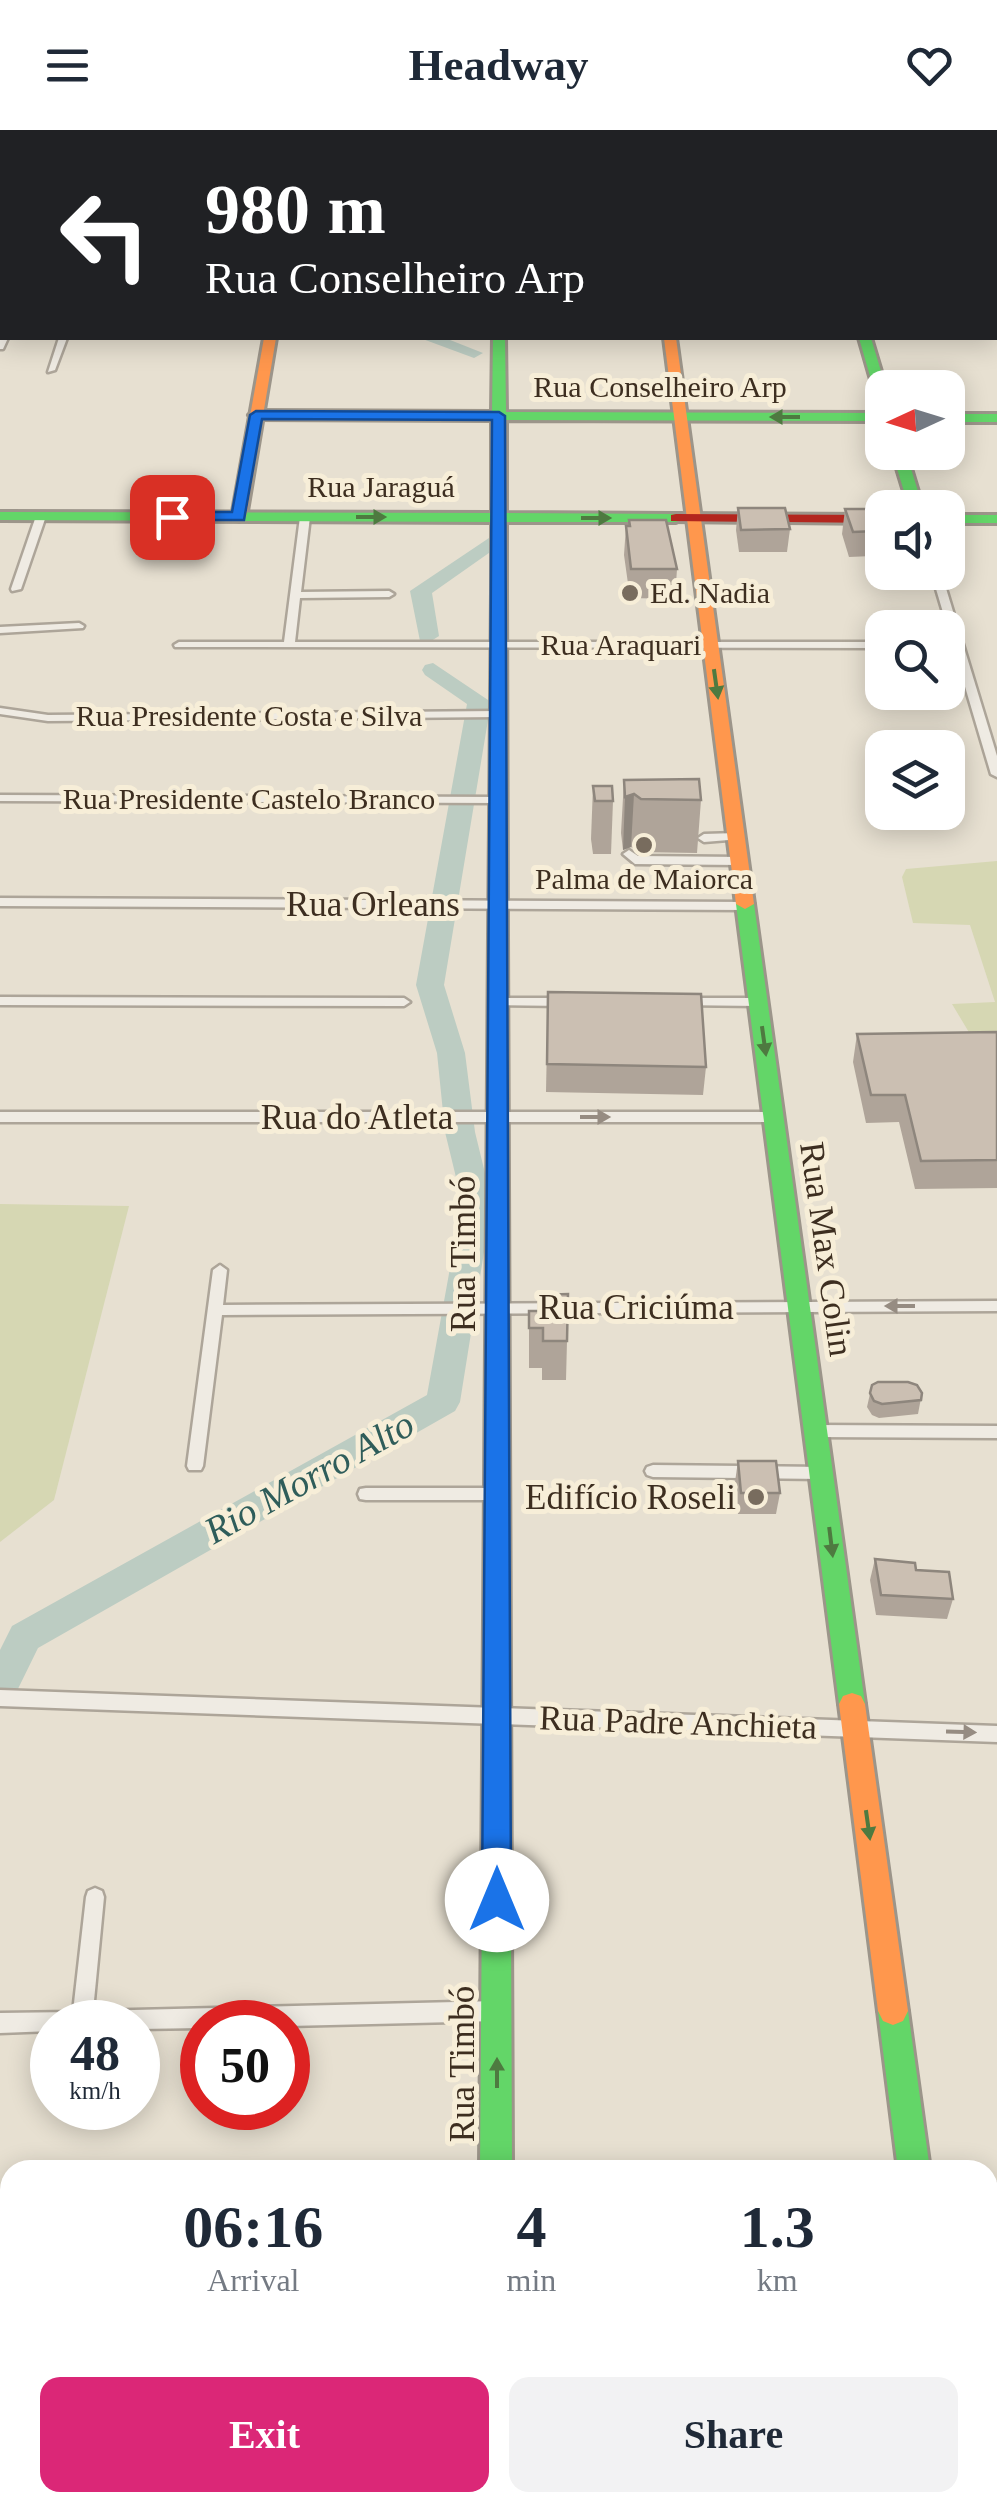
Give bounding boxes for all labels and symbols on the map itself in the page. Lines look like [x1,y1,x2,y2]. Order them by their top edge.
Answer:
street label: Rua Conselheiro Arp [533,370,787,403]
north arrow [865,370,965,470]
one-way arrow [769,409,801,425]
street label: Rua Jaraguá [307,470,455,503]
pin [130,475,215,560]
one-way arrow [356,509,388,525]
one-way arrow [581,510,613,526]
place label: Ed. Nadia [650,576,770,609]
marker: Ed. Nadia [619,582,641,604]
street label: Rua Araquari [541,628,701,661]
one-way arrow [709,669,725,700]
street label: Rua Presidente Costa e Silva [76,699,422,732]
street label: Rua Presidente Castelo Branco [63,782,435,815]
marker: Palma de Maiorca [633,834,655,856]
place label: Palma de Maiorca [535,862,753,895]
street label: Rua Orleans [286,885,460,924]
one-way arrow [756,1026,772,1057]
street label: Rua do Atleta [261,1098,454,1137]
one-way arrow [580,1109,612,1125]
street label: Rua Max Colin [792,1139,861,1359]
street label: Rua Timbó [444,1176,483,1332]
street label: Rua Criciúma [538,1288,734,1327]
one-way arrow [883,1298,915,1314]
water label: Rio Morro Alto [196,1402,421,1552]
place label: Edifício Roseli [525,1478,736,1517]
marker: Edifício Roseli [745,1486,767,1508]
one-way arrow [823,1527,839,1558]
street label: Rua Padre Anchieta [538,1698,818,1747]
one-way arrow [946,1725,978,1741]
one-way arrow [861,1810,877,1842]
position arrow [445,1848,549,1952]
street label: Rua Timbó [443,1986,482,2142]
speed limit sign: 50 [180,2000,310,2130]
one-way arrow [489,2056,505,2088]

